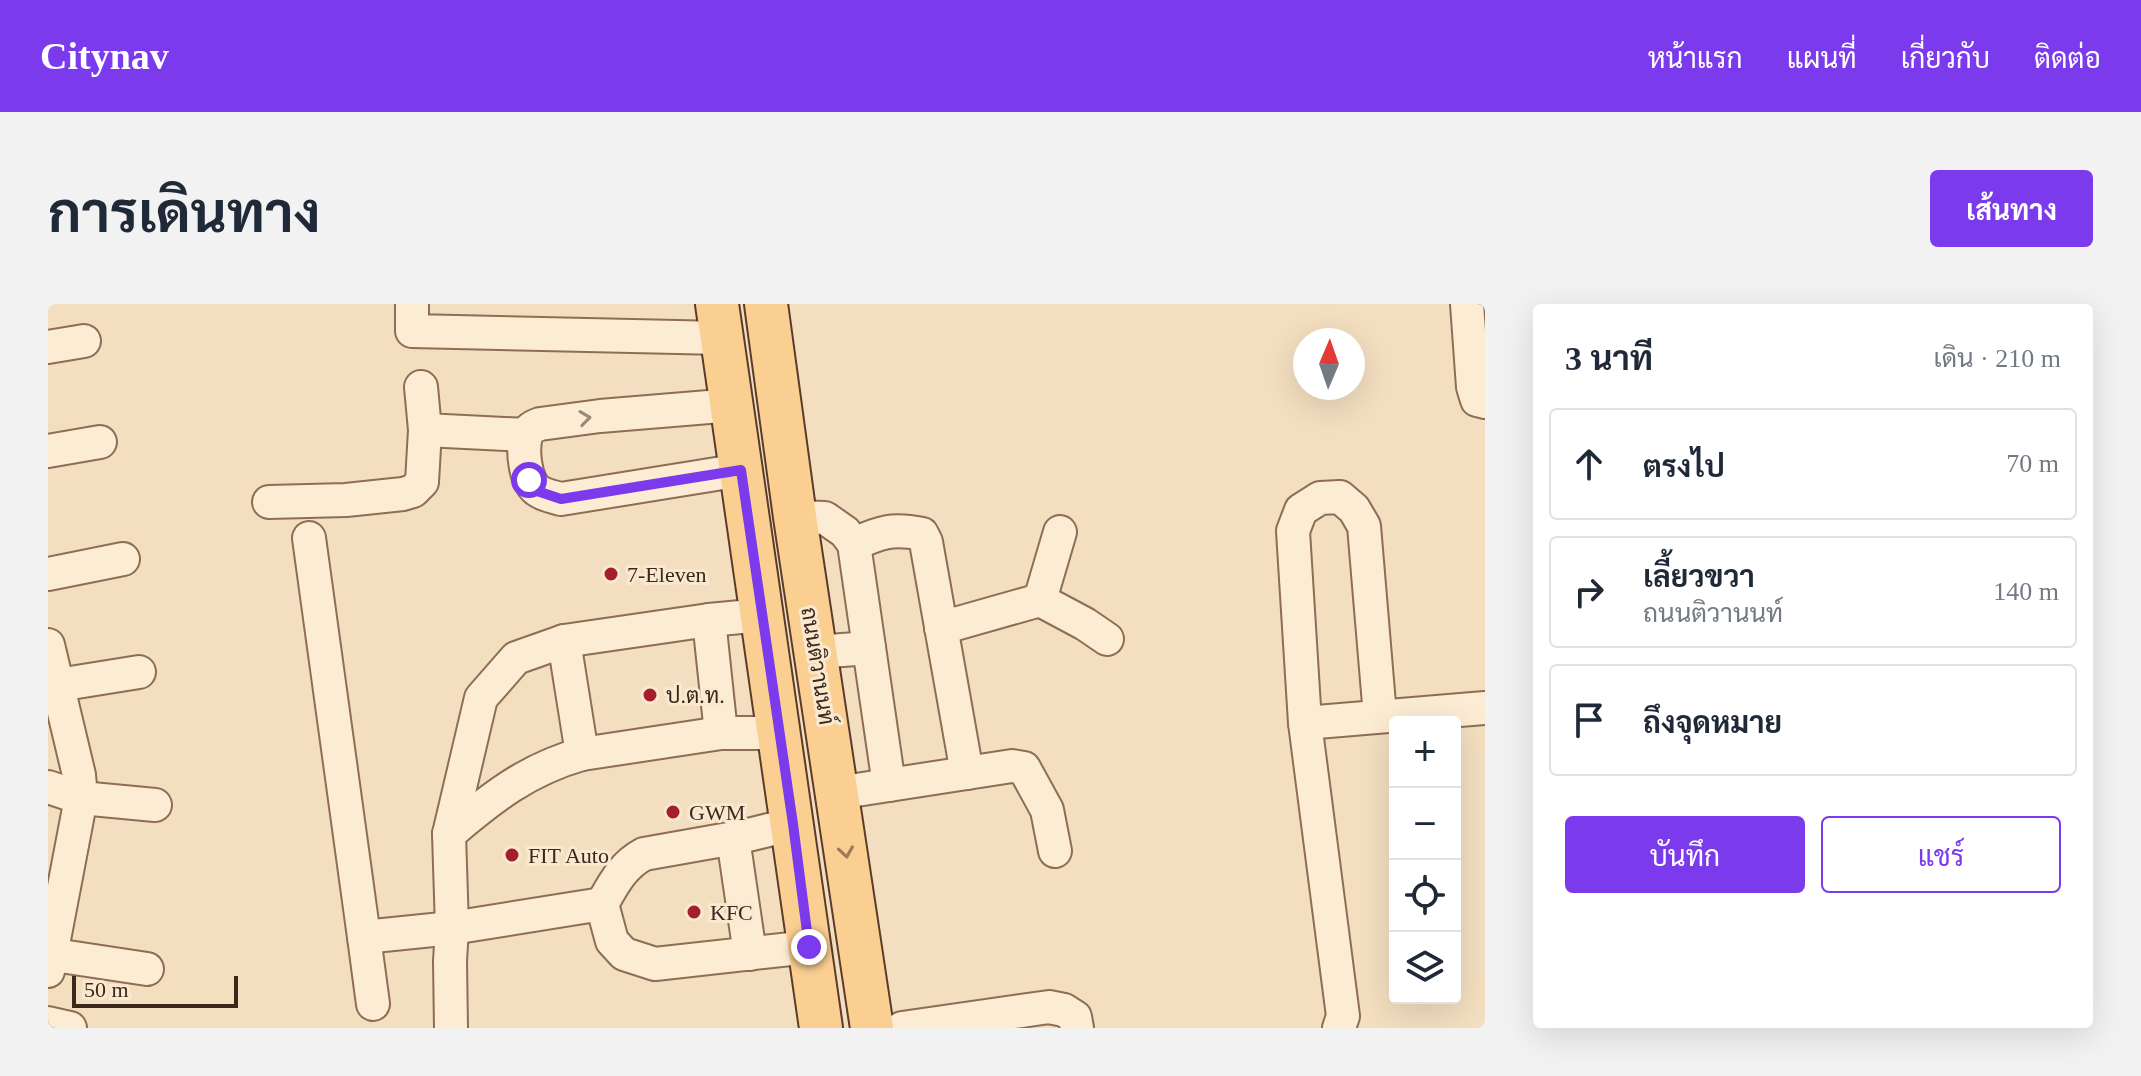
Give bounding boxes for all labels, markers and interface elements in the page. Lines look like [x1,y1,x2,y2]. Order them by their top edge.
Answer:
text: Citynav [40,35,169,77]
text: หน้าแรก [1648,43,1743,74]
text: แผนที่ [1787,43,1857,74]
text: เกี่ยวกับ [1901,43,1990,74]
text: ติดต่อ [2034,43,2101,74]
button: เส้นทาง [1930,170,2093,247]
text: การเดินทาง [48,182,320,244]
north arrow [1293,328,1365,400]
text: 3 นาที [1565,340,1653,377]
text: เดิน · 210 m [1934,344,2061,373]
one-way arrow [578,410,592,427]
icon: ahead [1567,442,1611,486]
text: 70 m [2006,449,2059,478]
text: ตรงไป [1643,450,1725,483]
route start [511,462,547,498]
text: เลี้ยวขวา [1643,560,1755,593]
place label: 7-Eleven [627,562,706,587]
marker: 7-Eleven [602,565,620,583]
icon: right [1567,570,1611,614]
text: 140 m [1993,577,2059,606]
text: ถนนติวานนท์ [1643,599,1783,628]
street label: ถนนติวานนท์ [796,605,842,727]
place label: ป.ต.ท. [666,683,725,708]
marker: ป.ต.ท. [641,686,659,704]
icon: arrive [1567,698,1611,742]
text: ถึงจุดหมาย [1643,706,1782,739]
map controls [1389,716,1461,1004]
button: + [1389,716,1461,788]
button: − [1389,788,1461,860]
place label: GWM [689,800,745,825]
marker: GWM [664,803,682,821]
button: บันทึก [1565,816,1805,893]
button: แชร์ [1821,816,2061,893]
place label: FIT Auto [528,843,609,868]
one-way arrow [837,845,854,859]
marker: FIT Auto [503,846,521,864]
button: locate [1389,860,1461,932]
place label: KFC [710,900,753,925]
marker: KFC [685,903,703,921]
route end [791,929,827,965]
button: layers [1389,932,1461,1004]
scale bar [72,972,238,1008]
text: 50 m [84,977,129,1002]

